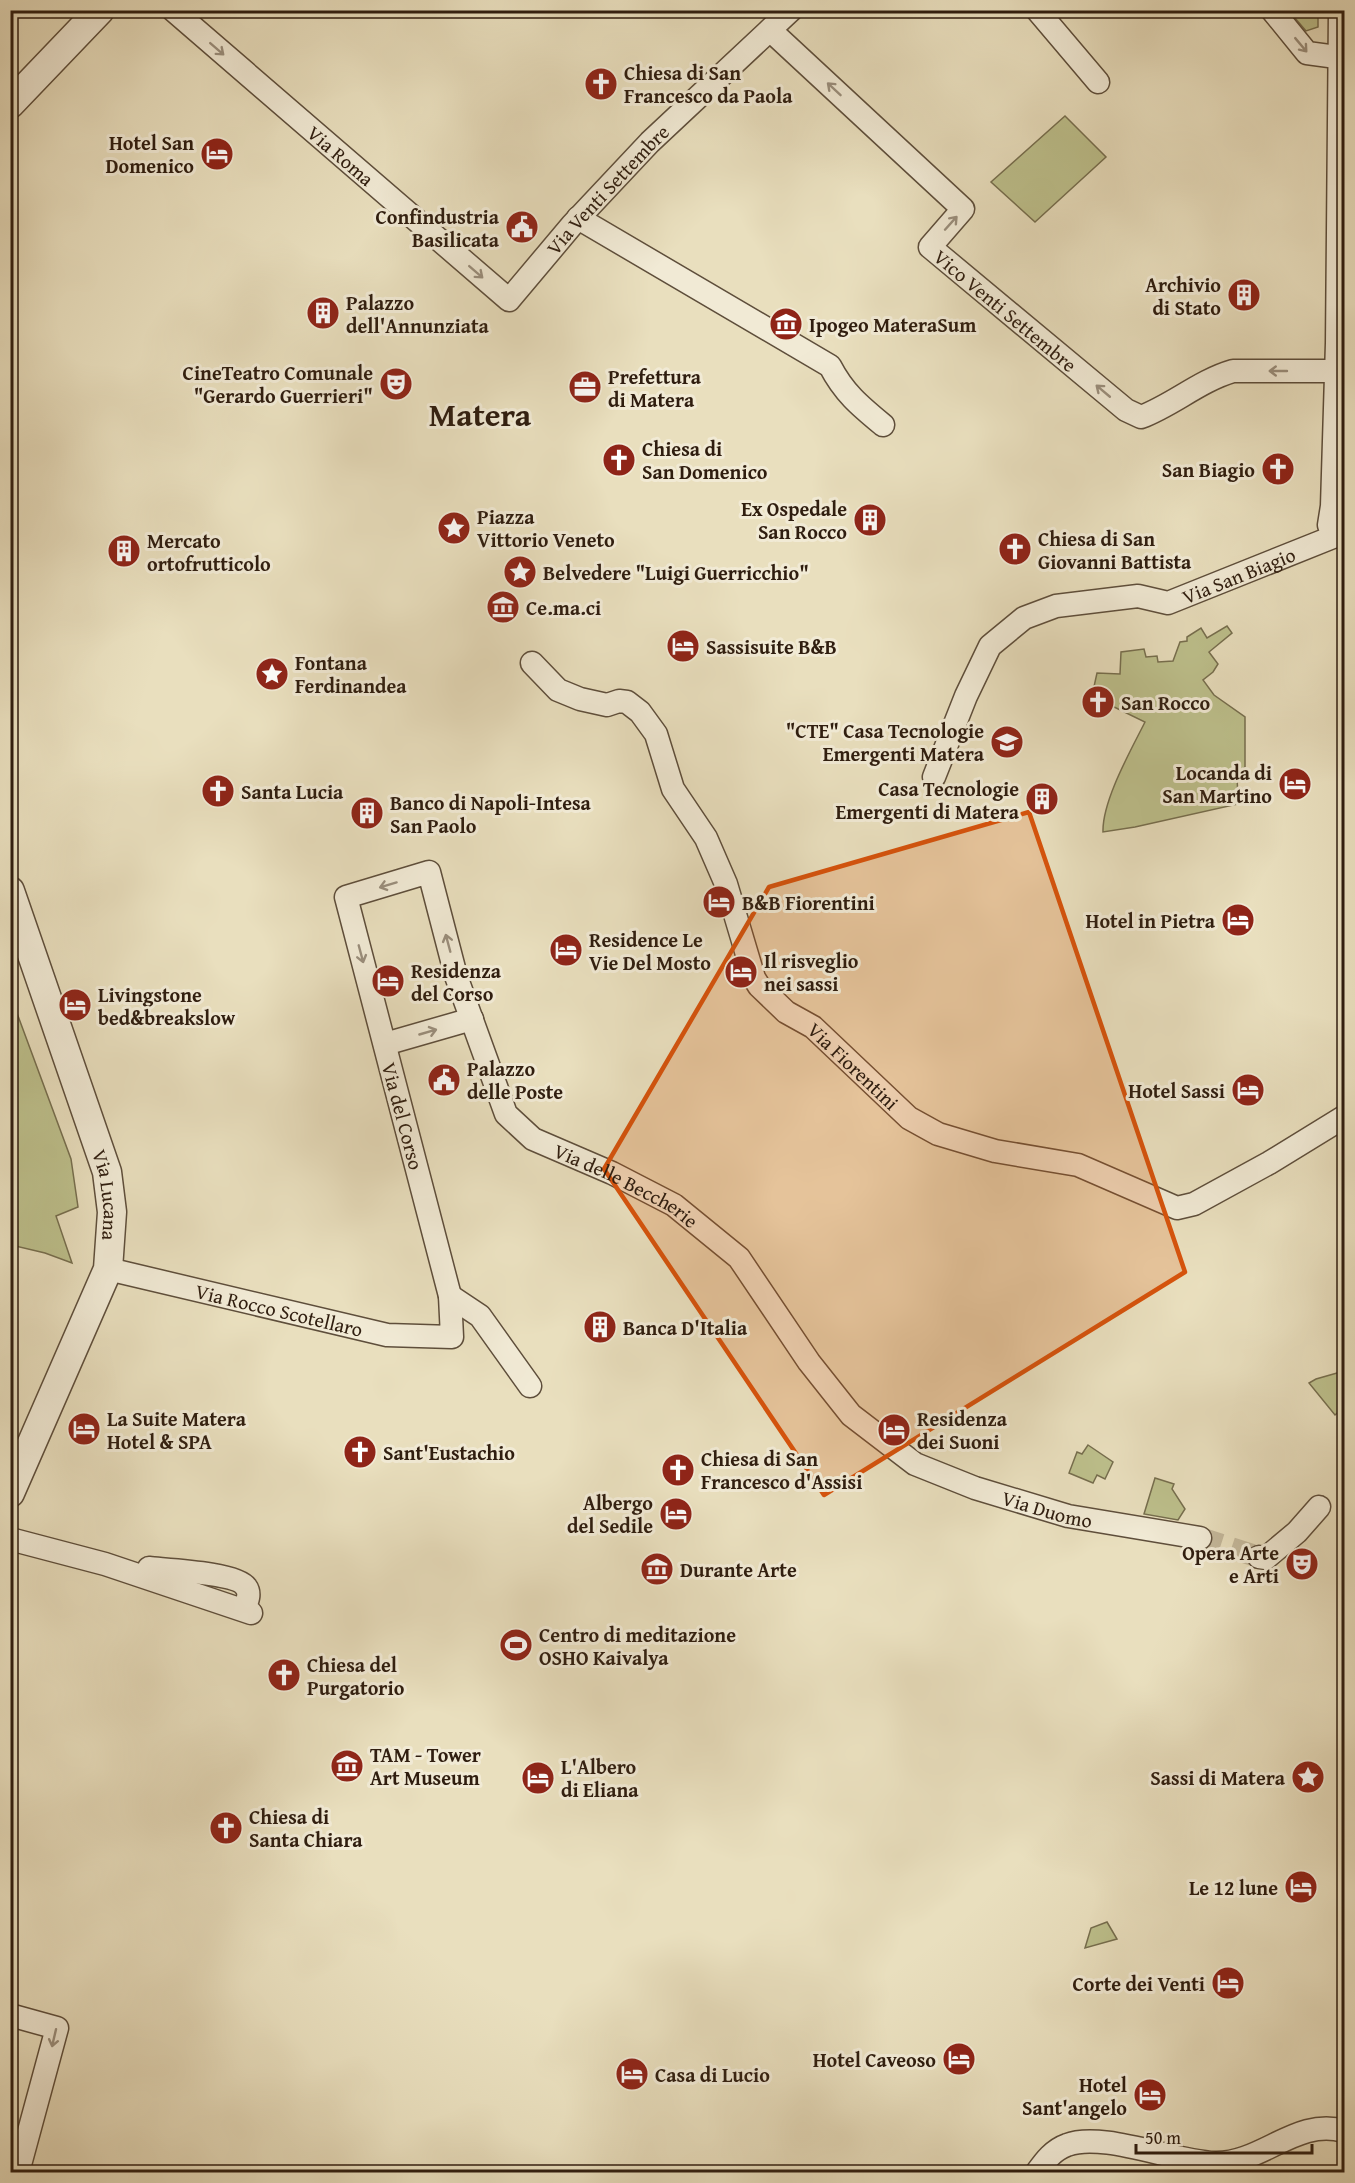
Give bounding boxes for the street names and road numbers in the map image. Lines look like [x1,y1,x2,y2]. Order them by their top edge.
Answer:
street label: Via Venti Settembre [539,117,675,261]
street label: Via Roma [301,118,381,193]
street label: Vico Venti Settembre [928,242,1084,378]
street label: Via San Biagio [1177,539,1299,611]
street label: Via Fiorentini [802,1015,906,1116]
street label: Via del Corso [375,1059,431,1173]
street label: Via delle Beccherie [550,1135,705,1234]
street label: Via Lucana [86,1145,127,1242]
street label: Via Rocco Scotellaro [193,1276,366,1343]
street label: Via Duomo [999,1483,1094,1534]

